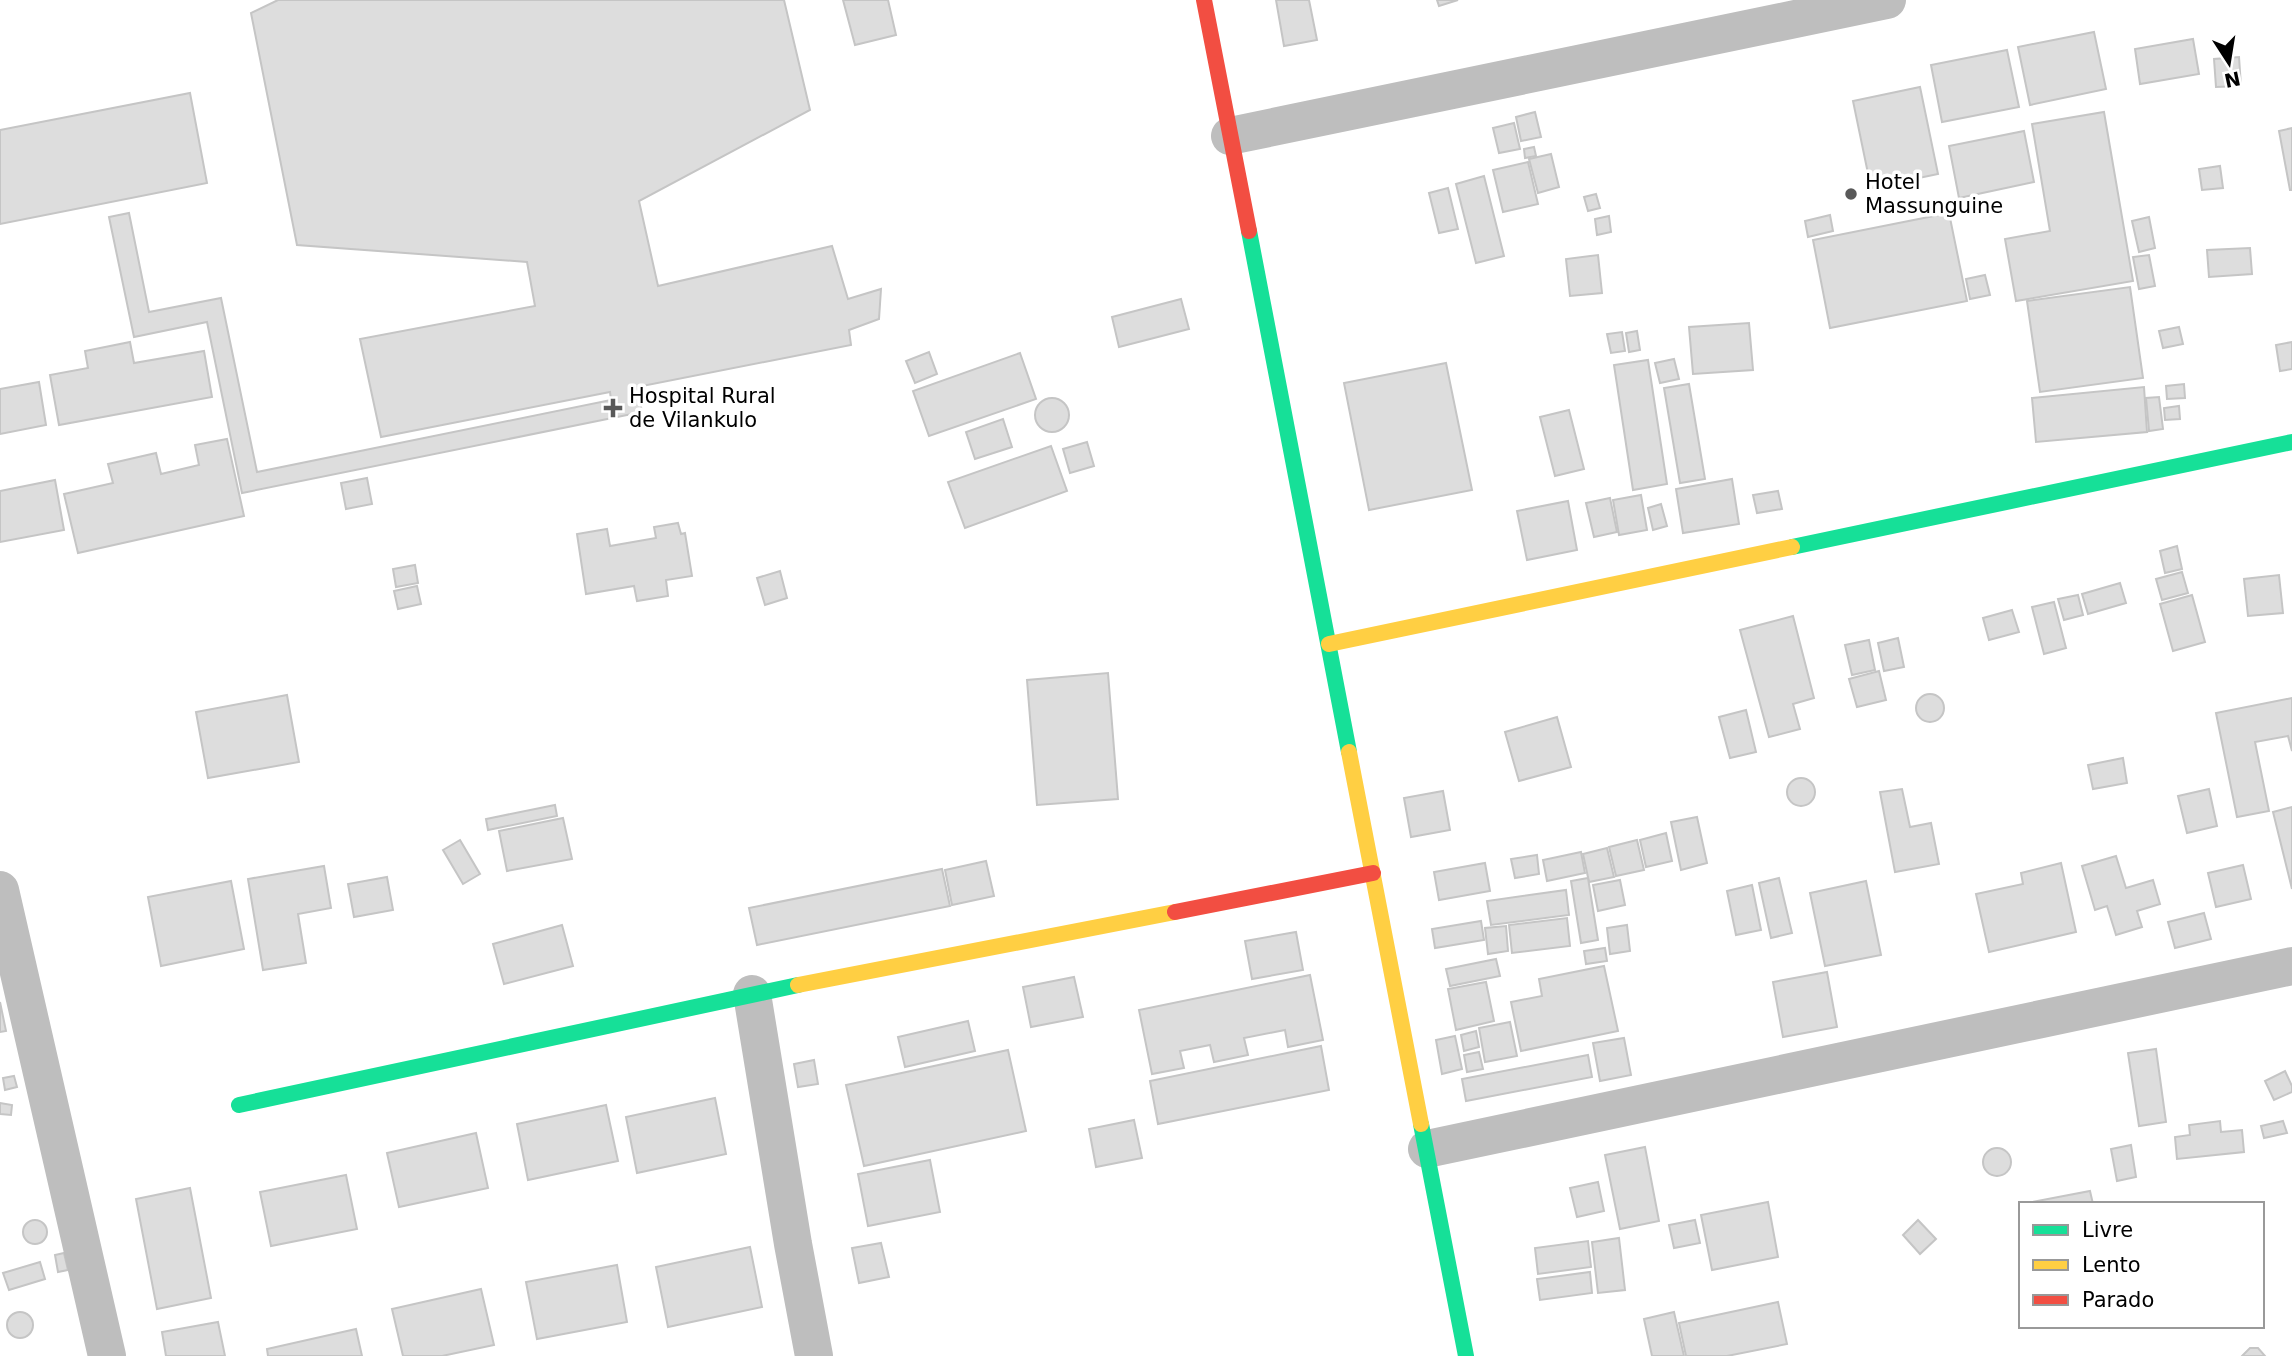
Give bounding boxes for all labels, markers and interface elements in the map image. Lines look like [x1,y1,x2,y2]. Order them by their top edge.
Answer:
north arrow [2194,28,2264,98]
text: N [2222,67,2243,92]
place label: Hotel Massunguine [1865,170,2003,218]
marker: Hotel Massunguine [1843,186,1859,202]
place label: Hospital Rural de Vilankulo [629,384,776,432]
marker: Hospital Rural de Vilankulo [603,398,623,418]
legend [2019,1202,2264,1328]
text: Livre [2082,1218,2133,1242]
text: Lento [2082,1253,2141,1277]
text: Parado [2082,1288,2154,1312]

